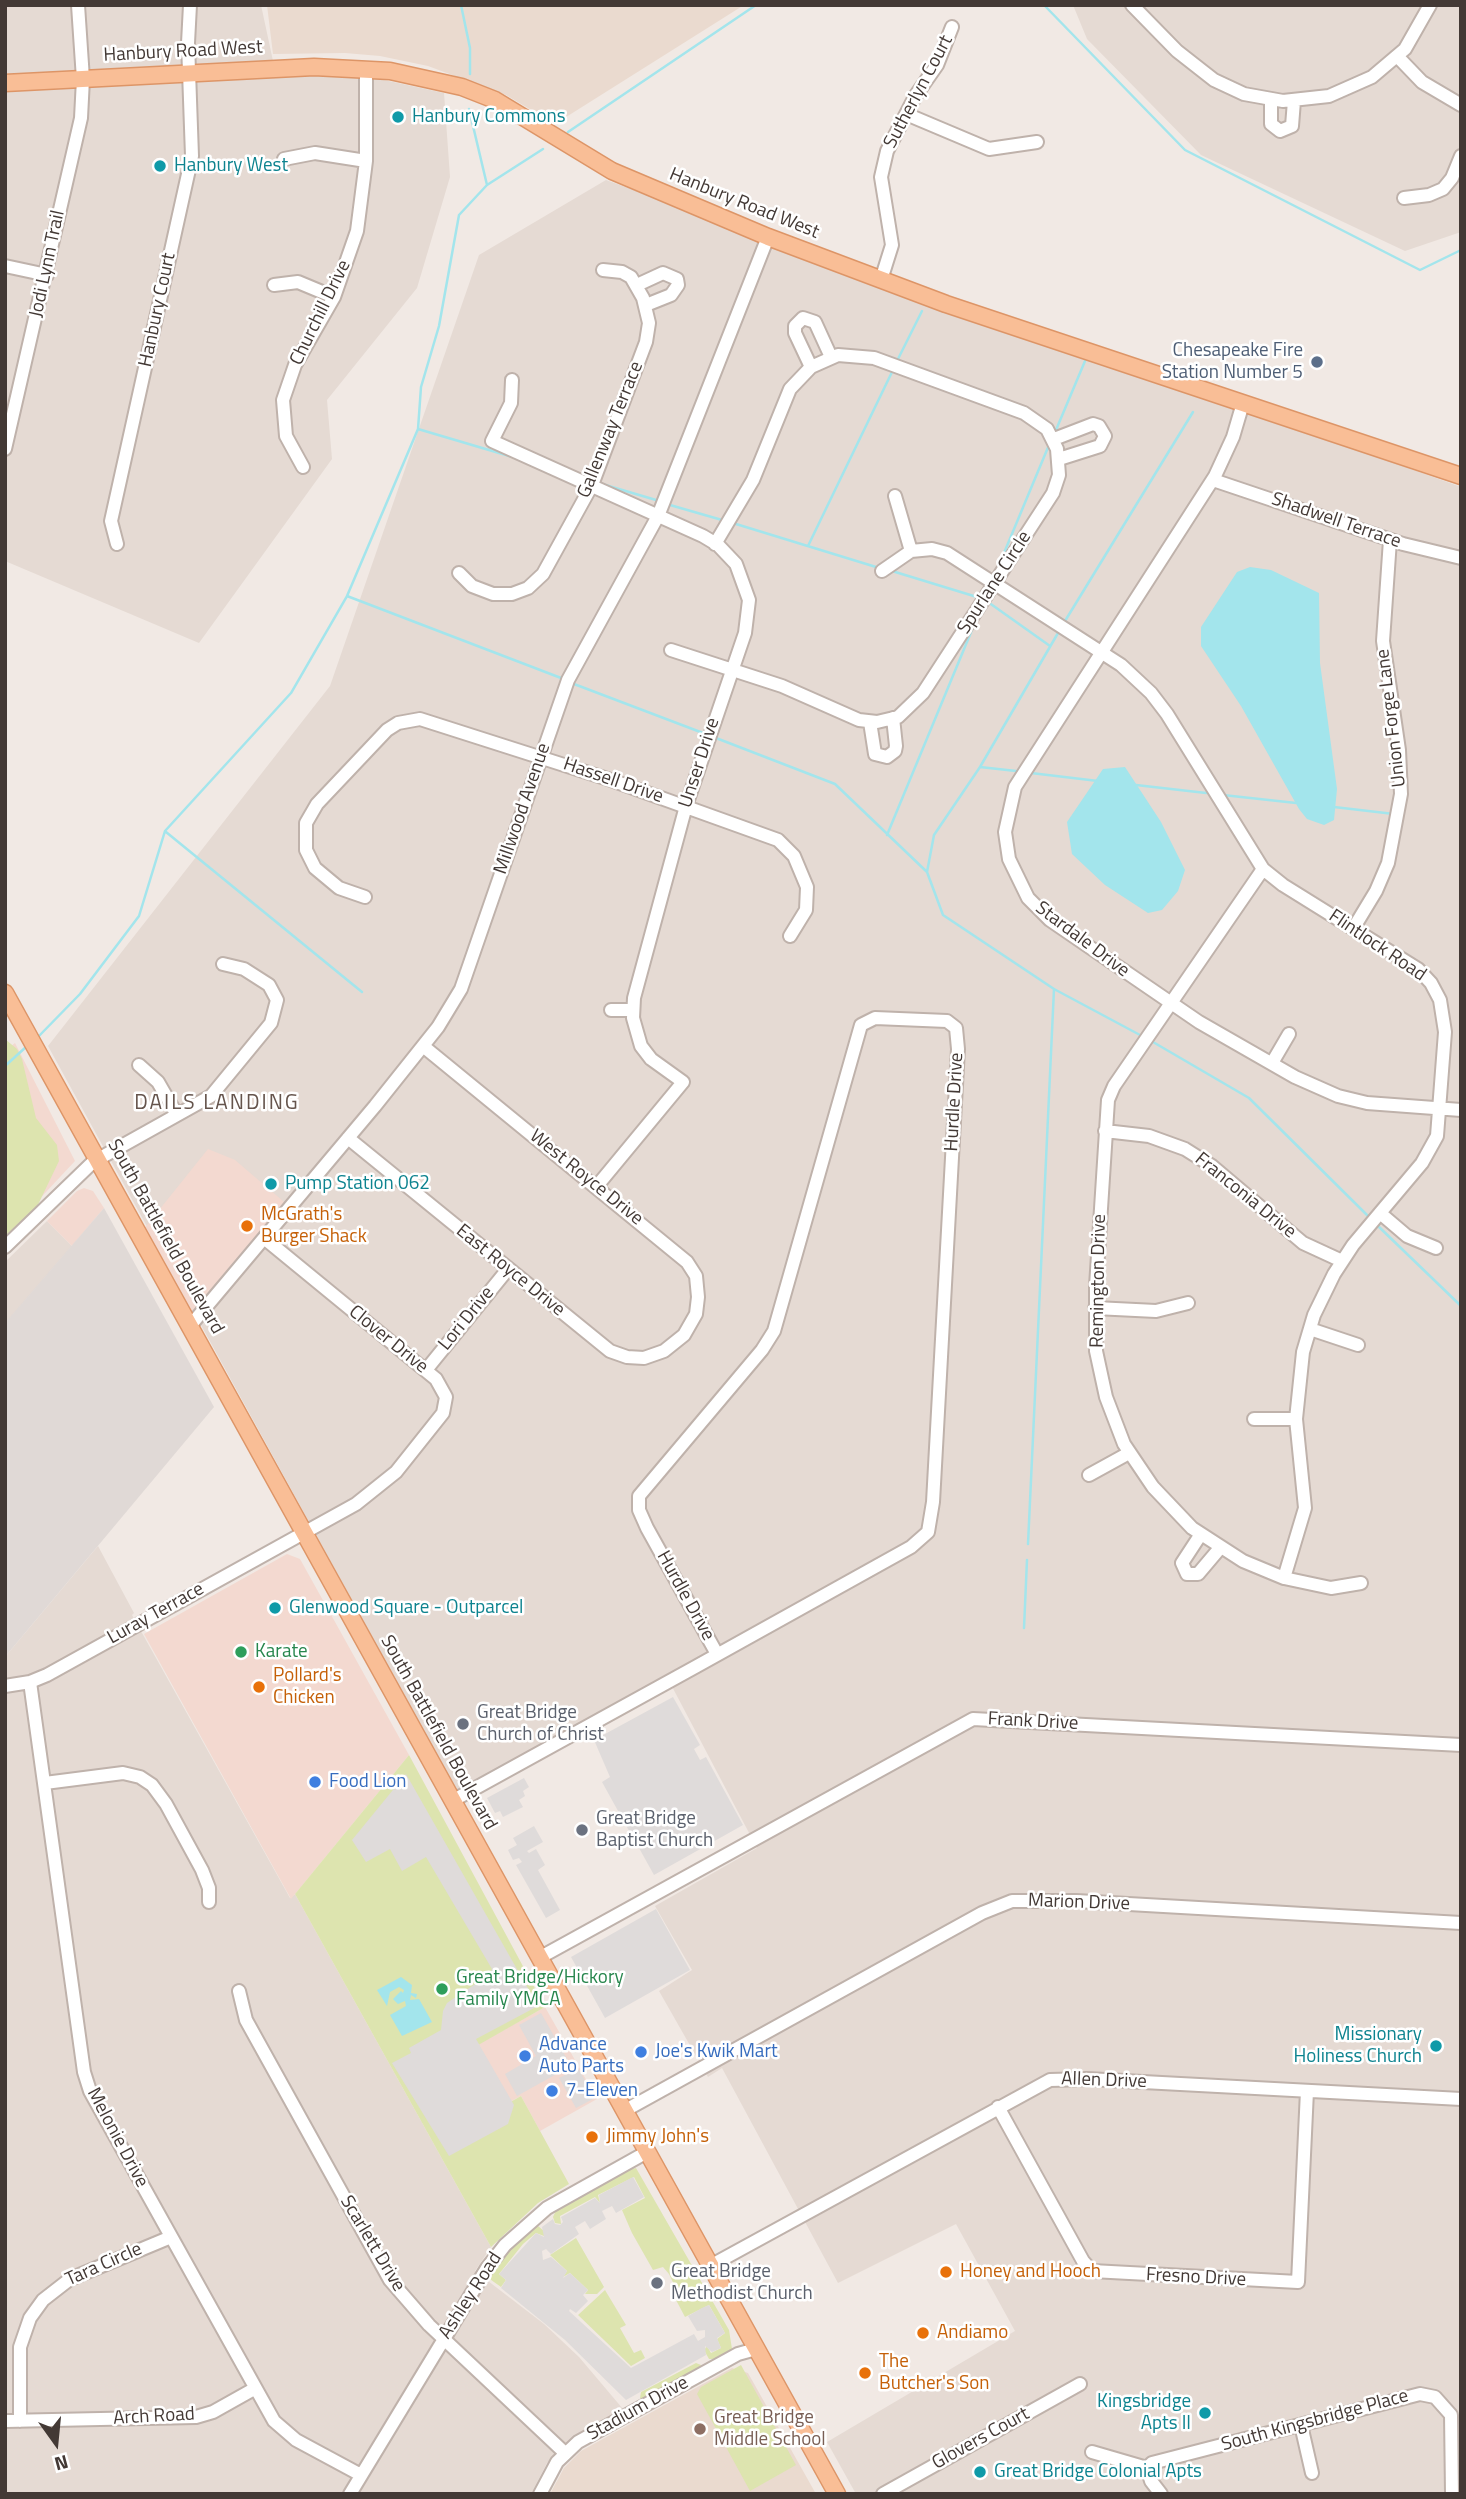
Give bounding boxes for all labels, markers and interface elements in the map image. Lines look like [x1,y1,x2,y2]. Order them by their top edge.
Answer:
street label: Sutherlyn Court [880,32,958,152]
street label: Hanbury Road West [103,36,263,68]
place label: Hanbury Commons [412,106,566,128]
marker: Hanbury Commons [390,109,406,125]
place label: Hanbury West [174,155,288,177]
marker: Hanbury West [152,158,168,174]
street label: Hanbury Road West [666,164,822,244]
street label: Jodi Lynn Trail [26,208,70,320]
street label: Hanbury Court [135,251,181,369]
street label: Churchill Drive [286,257,356,369]
place label: Chesapeake Fire Station Number 5 [1162,340,1303,384]
marker: Chesapeake Fire Station Number 5 [1309,354,1325,370]
street label: Gallenway Terrace [573,358,649,502]
street label: Shadwell Terrace [1268,488,1404,554]
street label: Spurlane Circle [953,527,1037,639]
street label: Union Forge Lane [1372,648,1412,788]
street label: Unser Drive [675,715,725,811]
street label: Millwood Avenue [490,741,556,877]
street label: Hassell Drive [560,753,666,809]
street label: Stardale Drive [1030,897,1134,983]
street label: Flintlock Road [1324,905,1430,987]
street label: Hurdle Drive [941,1052,969,1152]
district label: DAILS LANDING [136,1091,298,1117]
street label: West Royce Drive [525,1125,647,1231]
street label: South Battlefield Boulevard [102,1136,228,1338]
street label: Franconia Drive [1190,1148,1300,1244]
place label: Pump Station 062 [285,1173,430,1195]
marker: Pump Station 062 [263,1176,279,1192]
place label: McGrath's Burger Shack [261,1204,367,1248]
street label: Remington Drive [1086,1214,1112,1348]
marker: McGrath's Burger Shack [239,1218,255,1234]
street label: East Royce Drive [451,1220,569,1322]
street label: Lori Drive [434,1282,500,1356]
street label: Clover Drive [344,1301,432,1379]
street label: Hurdle Drive [651,1547,719,1645]
street label: Luray Terrace [104,1578,208,1650]
place label: Glenwood Square - Outparcel [289,1597,523,1619]
marker: Glenwood Square - Outparcel [267,1600,283,1616]
street label: South Battlefield Boulevard [375,1632,501,1834]
place label: Karate [255,1641,308,1663]
marker: Karate [233,1644,249,1660]
place label: Pollard's Chicken [273,1665,342,1709]
marker: Pollard's Chicken [251,1679,267,1695]
place label: Great Bridge Church of Christ [477,1702,604,1746]
street label: Frank Drive [987,1708,1079,1736]
marker: Great Bridge Church of Christ [455,1716,471,1732]
place label: Food Lion [329,1771,406,1793]
marker: Food Lion [307,1774,323,1790]
place label: Great Bridge Baptist Church [596,1808,713,1852]
marker: Great Bridge Baptist Church [574,1822,590,1838]
street label: Marion Drive [1028,1890,1130,1916]
place label: Great Bridge/Hickory Family YMCA [456,1967,624,2011]
marker: Great Bridge/Hickory Family YMCA [434,1981,450,1997]
place label: Missionary Holiness Church [1294,2024,1422,2068]
place label: Advance Auto Parts [539,2034,624,2078]
marker: Missionary Holiness Church [1428,2038,1444,2054]
place label: Joe's Kwik Mart [655,2041,778,2063]
marker: Joe's Kwik Mart [633,2044,649,2060]
marker: Advance Auto Parts [517,2048,533,2064]
street label: Allen Drive [1061,2068,1147,2094]
place label: 7-Eleven [566,2080,638,2102]
marker: 7-Eleven [544,2083,560,2099]
street label: Melonie Drive [81,2084,153,2192]
place label: Jimmy John's [606,2126,709,2148]
marker: Jimmy John's [584,2129,600,2145]
street label: Scarlett Drive [335,2192,409,2296]
street label: Tara Circle [62,2238,146,2292]
street label: Ashley Road [435,2248,507,2344]
place label: Great Bridge Methodist Church [671,2261,813,2305]
place label: Honey and Hooch [960,2261,1101,2283]
marker: Honey and Hooch [938,2264,954,2280]
street label: Fresno Drive [1145,2264,1247,2292]
marker: Great Bridge Methodist Church [649,2275,665,2291]
place label: Andiamo [937,2322,1008,2344]
marker: Andiamo [915,2325,931,2341]
place label: The Butcher's Son [879,2351,990,2395]
marker: The Butcher's Son [857,2365,873,2381]
street label: Stadium Drive [583,2372,693,2446]
street label: South Kingsbridge Place [1219,2385,1411,2457]
place label: Kingsbridge Apts II [1097,2391,1191,2435]
street label: Arch Road [113,2403,195,2431]
street label: Glovers Court [928,2403,1034,2475]
marker: Kingsbridge Apts II [1197,2405,1213,2421]
place label: Great Bridge Middle School [714,2407,826,2451]
north arrow [21,2408,91,2478]
marker: Great Bridge Middle School [692,2421,708,2437]
text: N [51,2448,72,2479]
place label: Great Bridge Colonial Apts [994,2461,1202,2483]
marker: Great Bridge Colonial Apts [972,2464,988,2480]

